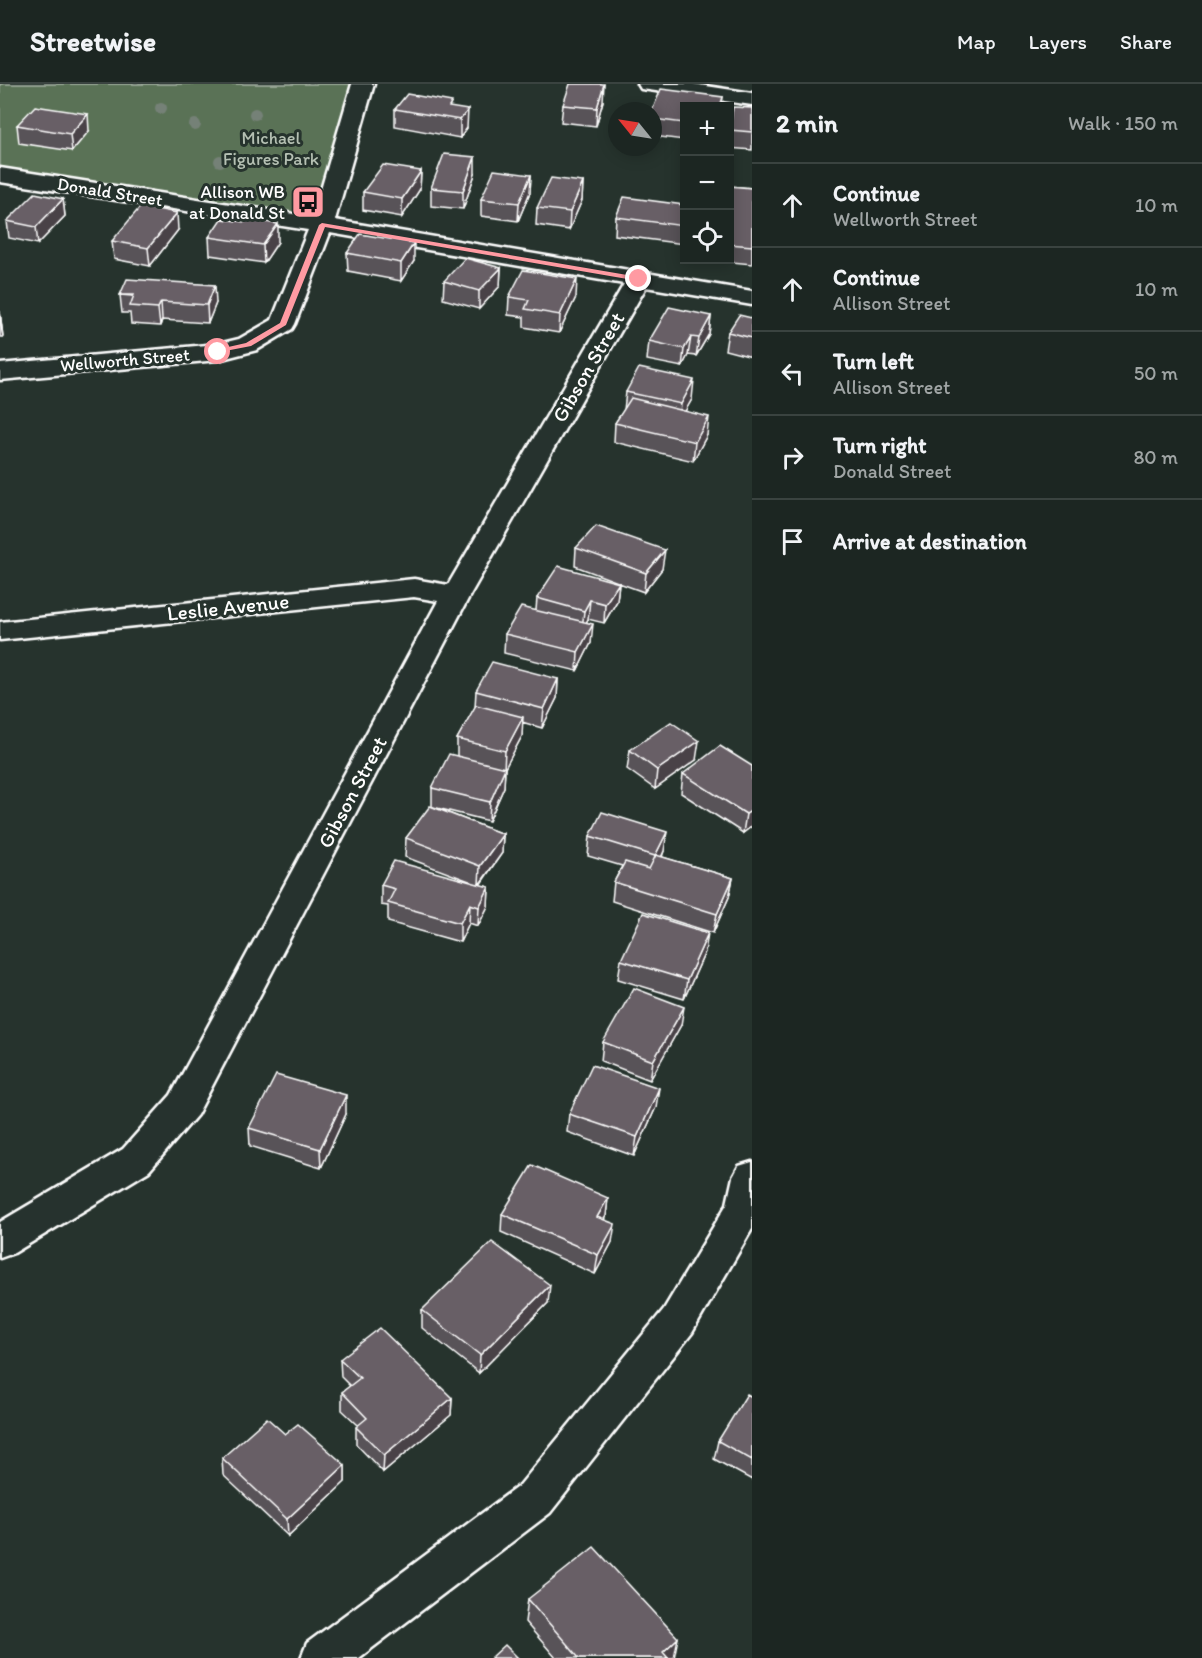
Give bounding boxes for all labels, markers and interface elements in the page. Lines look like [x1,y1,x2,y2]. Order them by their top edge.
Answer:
text: Streetwise [30,24,156,58]
text: Map [957,29,996,54]
text: Layers [1029,29,1087,54]
text: Share [1120,29,1172,54]
north arrow [608,102,662,156]
map controls [680,102,734,264]
button: + [680,102,734,156]
text: 2 min [776,107,838,139]
text: Walk · 150 m [1068,111,1178,135]
park label: Michael Figures Park [223,127,319,170]
button: − [680,156,734,210]
street label: Donald Street [56,173,165,211]
text: Continue [833,180,920,207]
place label: Allison WB at Donald St [189,181,285,224]
bus stop icon: Allison WB at Donald St [290,184,326,220]
icon: ahead [776,189,809,222]
text: 10 m [1135,193,1178,217]
text: Wellworth Street [833,207,977,231]
button: locate [680,210,734,264]
text: Continue [833,264,920,291]
route end [625,265,651,291]
icon: ahead [776,273,809,306]
text: 10 m [1135,277,1178,301]
text: Allison Street [833,291,951,315]
street label: Gibson Street [546,307,630,427]
route start [204,338,230,364]
street label: Wellworth Street [59,343,191,377]
text: Turn left [833,348,914,375]
icon: left [776,357,809,390]
text: 50 m [1134,361,1178,385]
text: Allison Street [833,375,951,399]
text: Turn right [833,432,927,459]
icon: right [776,441,809,474]
text: 80 m [1133,445,1178,469]
text: Donald Street [833,459,952,483]
icon: arrive [776,525,809,558]
text: Arrive at destination [833,528,1027,555]
street label: Leslie Avenue [166,588,290,626]
street label: Gibson Street [312,732,392,852]

